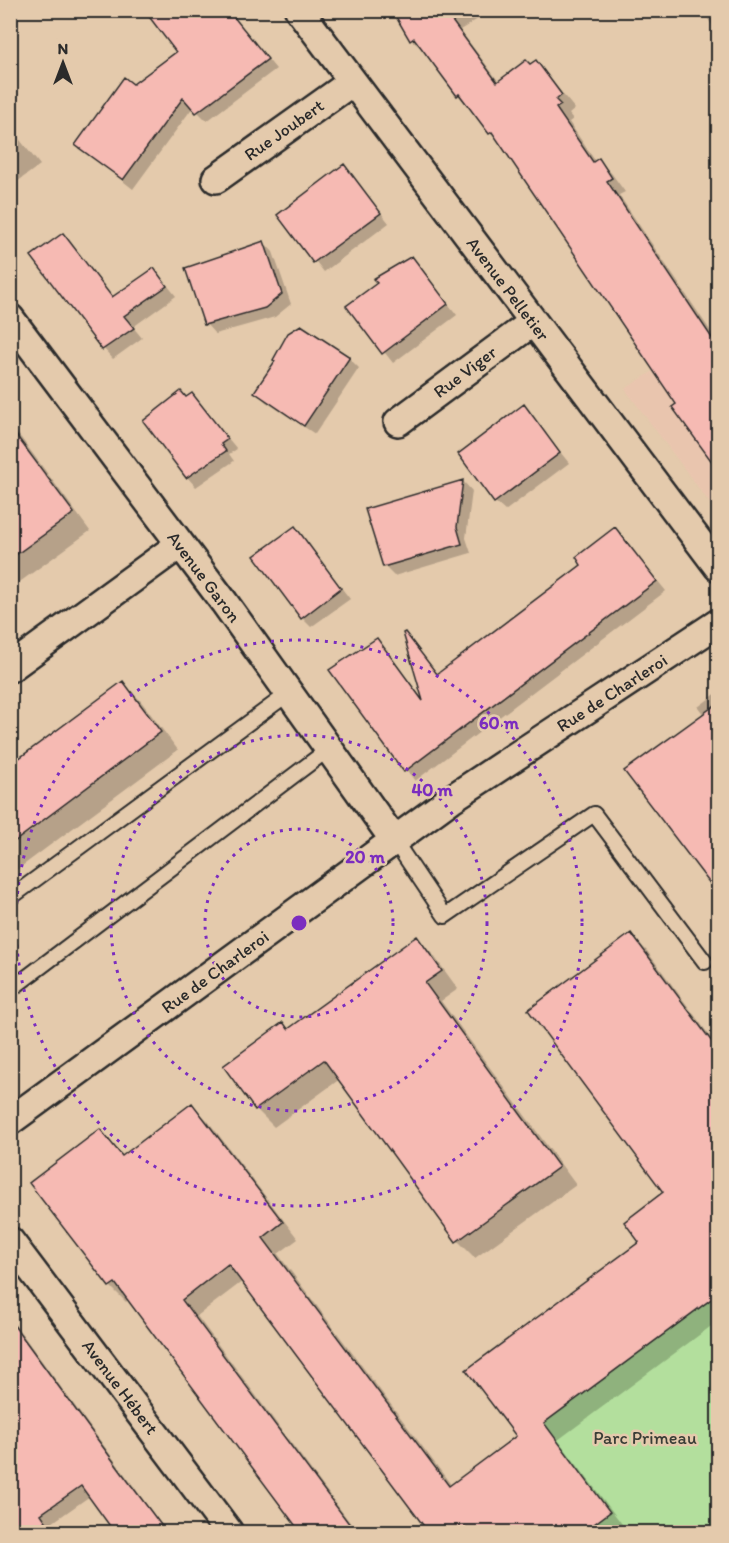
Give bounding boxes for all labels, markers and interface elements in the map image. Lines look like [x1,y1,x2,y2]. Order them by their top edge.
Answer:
north arrow [33,33,93,93]
text: N [58,39,68,58]
street label: Rue Joubert [240,94,328,165]
street label: Avenue Pelletier [462,233,555,346]
street label: Rue Viger [429,341,501,403]
street label: Avenue Garon [163,527,245,627]
street label: Rue de Charleroi [553,649,671,737]
text: 60 m [479,712,520,734]
text: 40 m [411,779,453,801]
text: 20 m [345,846,386,868]
centre of rings [289,913,309,933]
street label: Rue de Charleroi [157,926,273,1018]
street label: Avenue Hébert [77,1335,163,1439]
park label: Parc Primeau [593,1427,697,1449]

